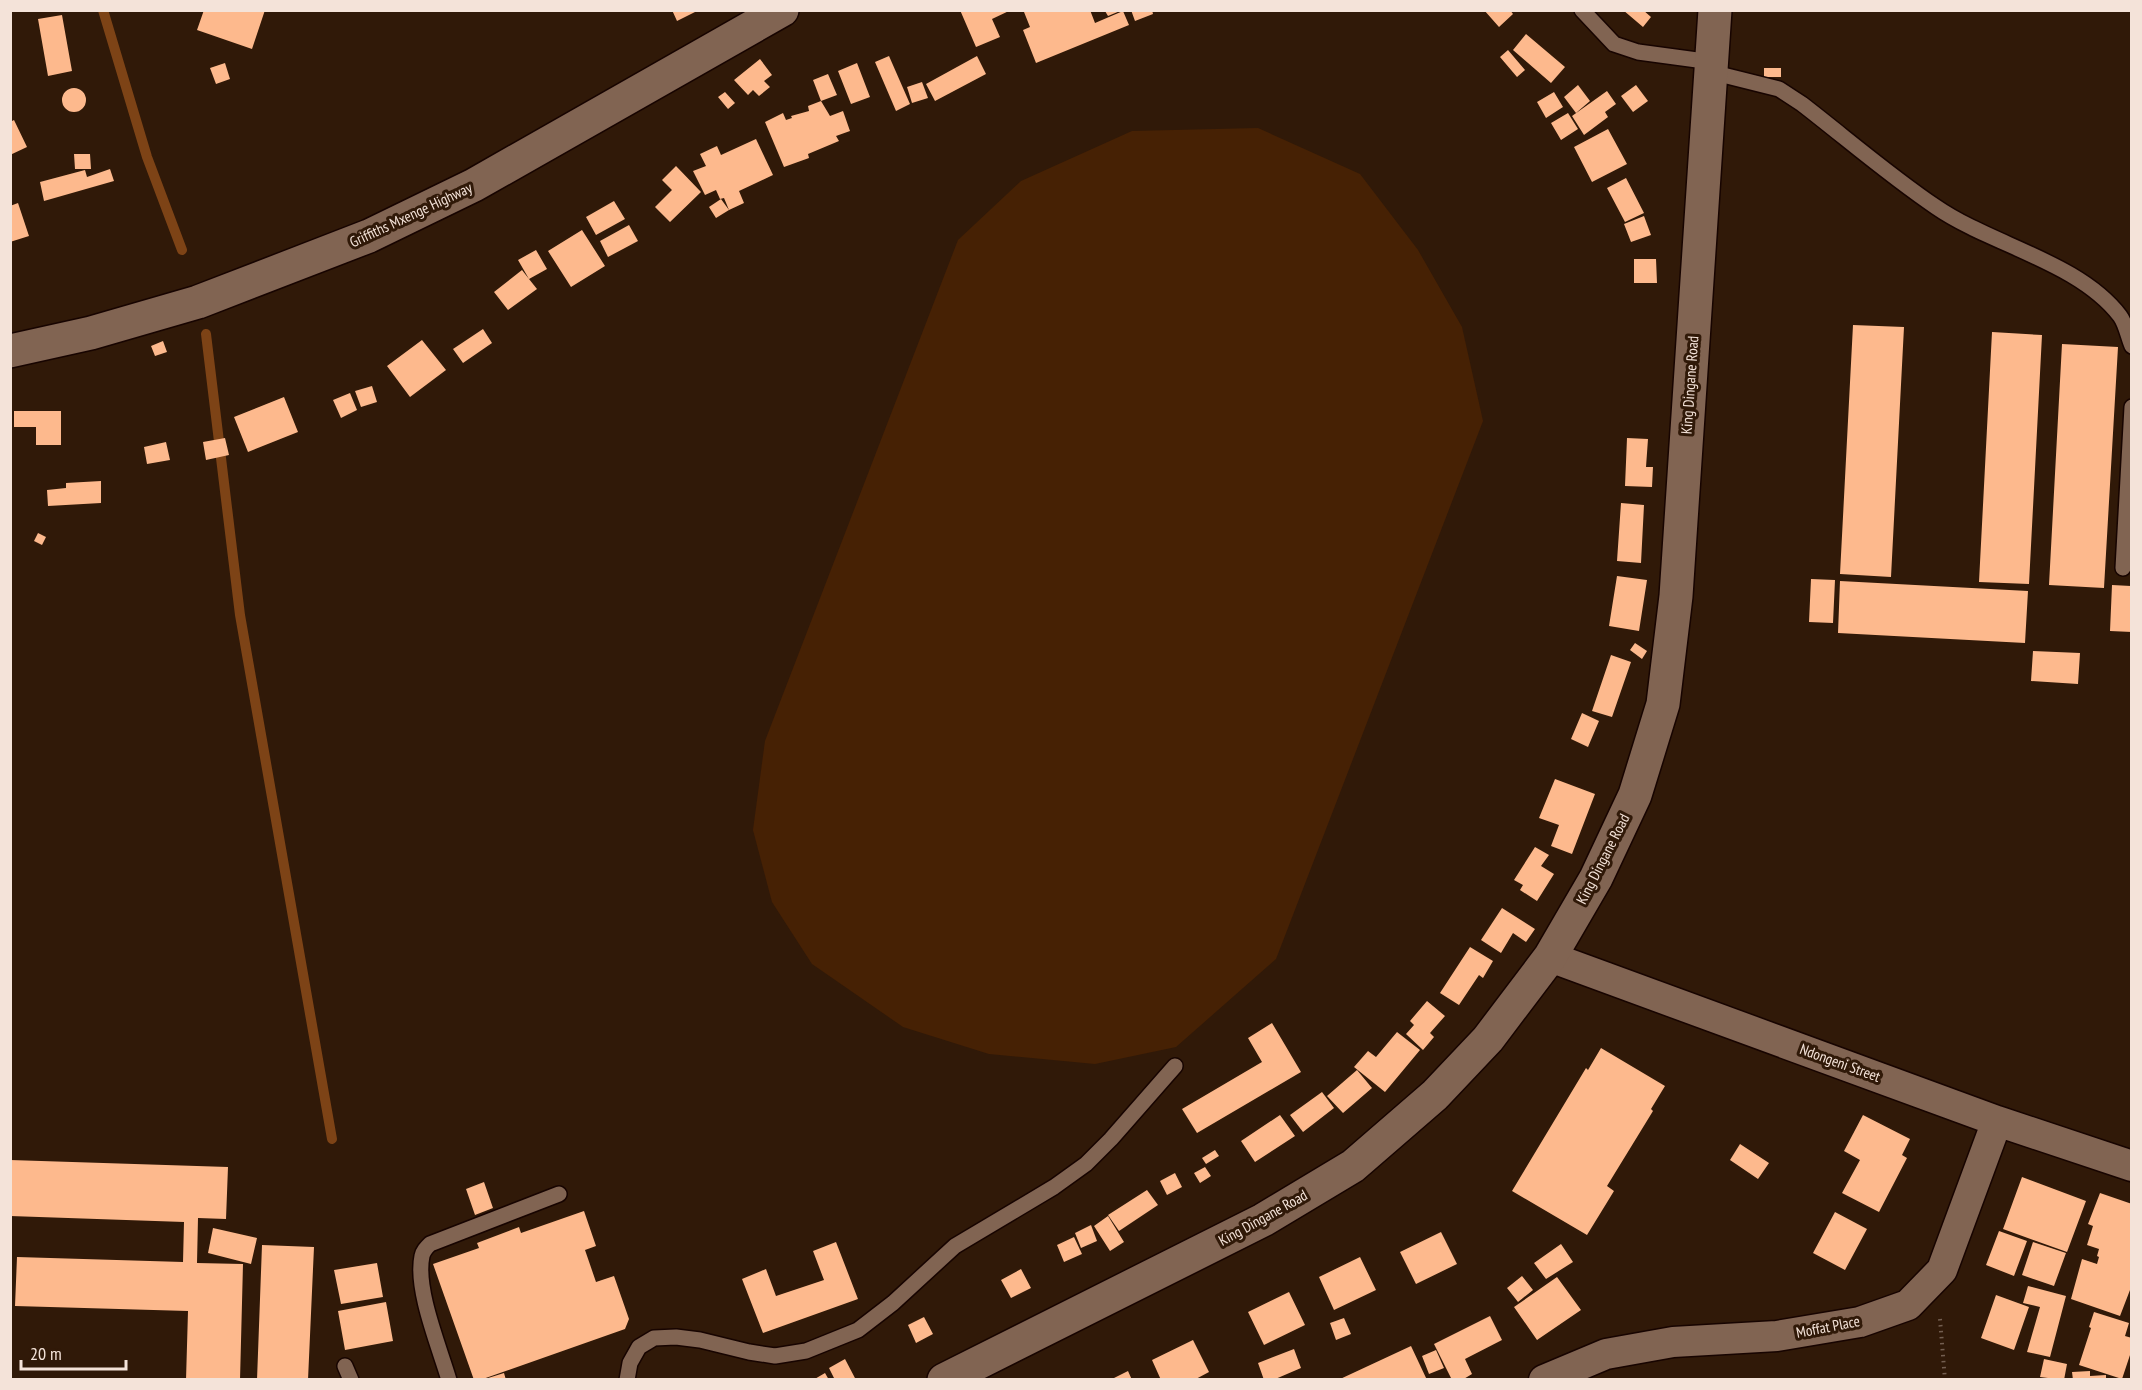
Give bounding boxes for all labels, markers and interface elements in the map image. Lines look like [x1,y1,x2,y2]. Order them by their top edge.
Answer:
street label: Griffiths Mxenge Highway [346,178,475,251]
street label: King Dingane Road [1677,335,1702,435]
street label: King Dingane Road [1572,811,1633,907]
street label: Ndongeni Street [1797,1039,1883,1086]
street label: King Dingane Road [1215,1185,1311,1250]
street label: Moffat Place [1794,1311,1861,1342]
scale bar [21,1333,126,1371]
text: 20 m [30,1342,62,1365]

